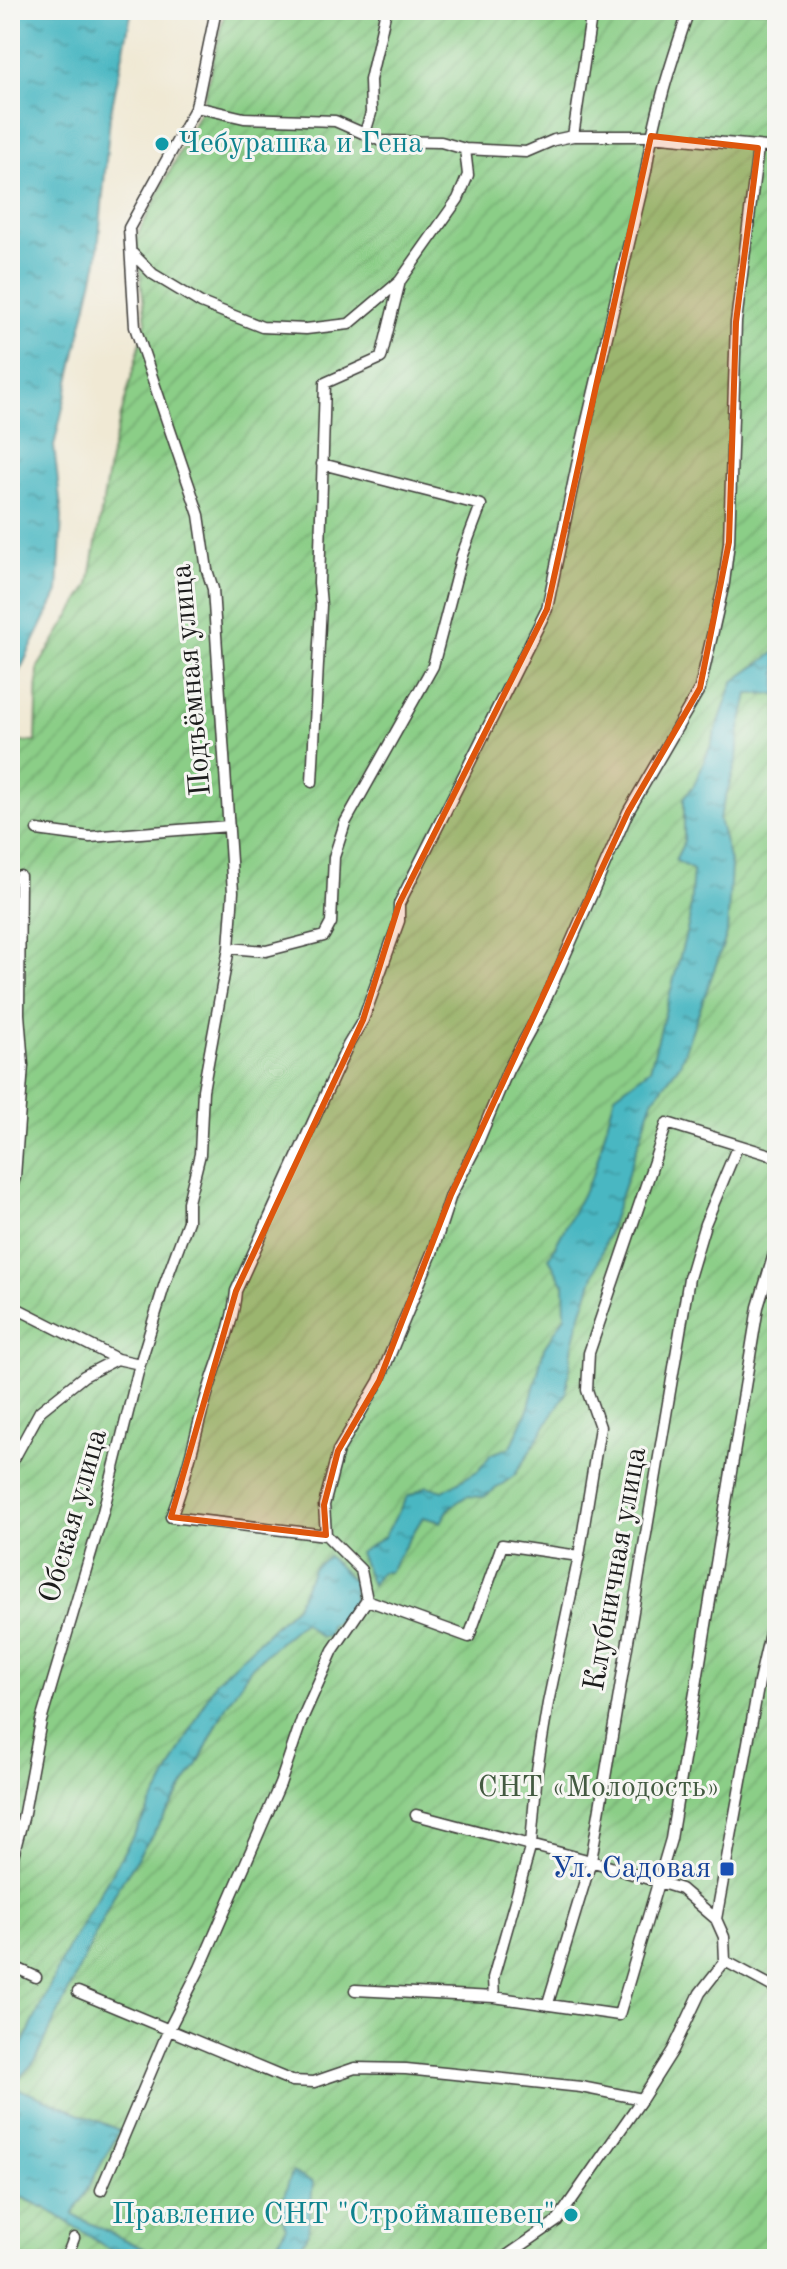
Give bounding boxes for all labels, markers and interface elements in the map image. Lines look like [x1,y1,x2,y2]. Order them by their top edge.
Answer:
place label: Чебурашка и Гена [178,129,423,159]
marker: Чебурашка и Гена [153,135,171,153]
street label: Подъёмная улица [167,562,217,797]
street label: Обская улица [35,1425,113,1606]
street label: Клубничная улица [580,1444,652,1693]
park label: СНТ «Молодость» [478,1773,720,1803]
place label: Ул. Садовая [551,1854,711,1884]
marker: Ул. Садовая [718,1860,736,1878]
place label: Правление СНТ "Строймашевец" [111,2200,555,2230]
marker: Правление СНТ "Строймашевец" [562,2206,580,2224]

